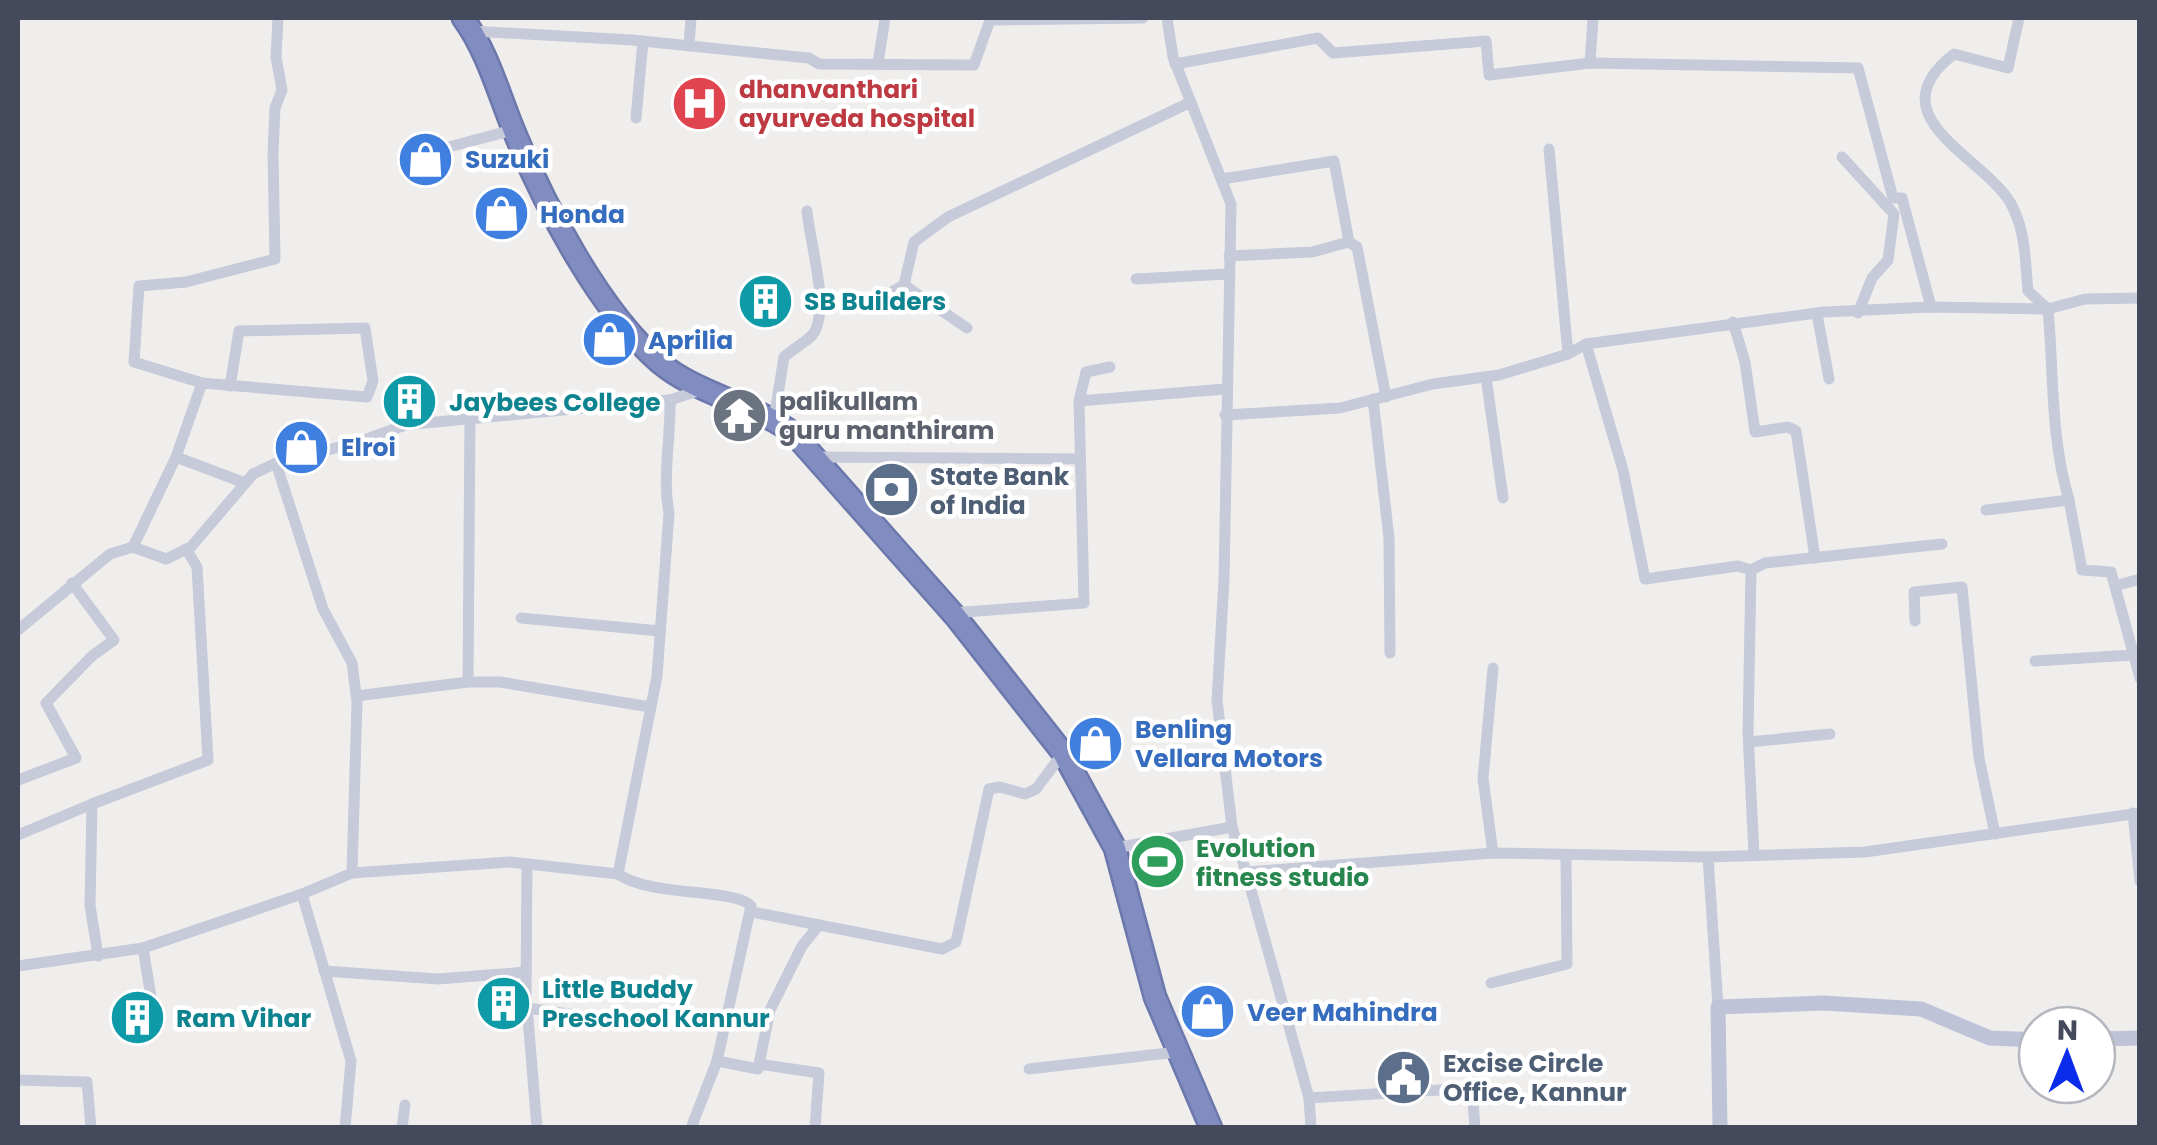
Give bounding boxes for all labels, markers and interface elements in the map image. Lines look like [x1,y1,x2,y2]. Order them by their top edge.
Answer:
place label: dhanvanthari ayurveda hospital [739,72,975,136]
hospital icon: dhanvanthari ayurveda hospital [670,73,730,133]
shop icon: Suzuki [396,129,456,189]
place label: Suzuki [465,142,549,177]
shop icon: Honda [471,184,531,244]
place label: Honda [540,197,625,232]
building icon: SB Builders [735,271,795,331]
place label: SB Builders [804,284,946,319]
shop icon: Aprilia [579,310,639,370]
place label: Aprilia [648,323,733,358]
building icon: Jaybees College [380,372,440,432]
place label: palikullam guru manthiram [779,384,995,448]
place label: Jaybees College [449,385,661,420]
temple icon: palikullam guru manthiram [710,385,770,445]
shop icon: Elroi [272,417,332,477]
place label: Elroi [341,430,396,465]
place label: State Bank of India [930,459,1070,523]
bank icon: State Bank of India [861,460,921,520]
place label: Benling Vellara Motors [1135,712,1323,776]
shop icon: Benling Vellara Motors [1066,713,1126,773]
place label: Evolution fitness studio [1196,831,1369,895]
sports icon: Evolution fitness studio [1127,832,1187,892]
place label: Little Buddy Preschool Kannur [542,972,770,1036]
building icon: Little Buddy Preschool Kannur [473,973,533,1033]
shop icon: Veer Mahindra [1178,982,1238,1042]
building icon: Ram Vihar [107,988,167,1048]
place label: Veer Mahindra [1247,995,1438,1030]
place label: Ram Vihar [176,1001,312,1036]
north arrow [2017,1005,2117,1105]
text: N [2057,1011,2078,1050]
place label: Excise Circle Office, Kannur [1443,1046,1627,1110]
public building icon: Excise Circle Office, Kannur [1374,1047,1434,1107]

